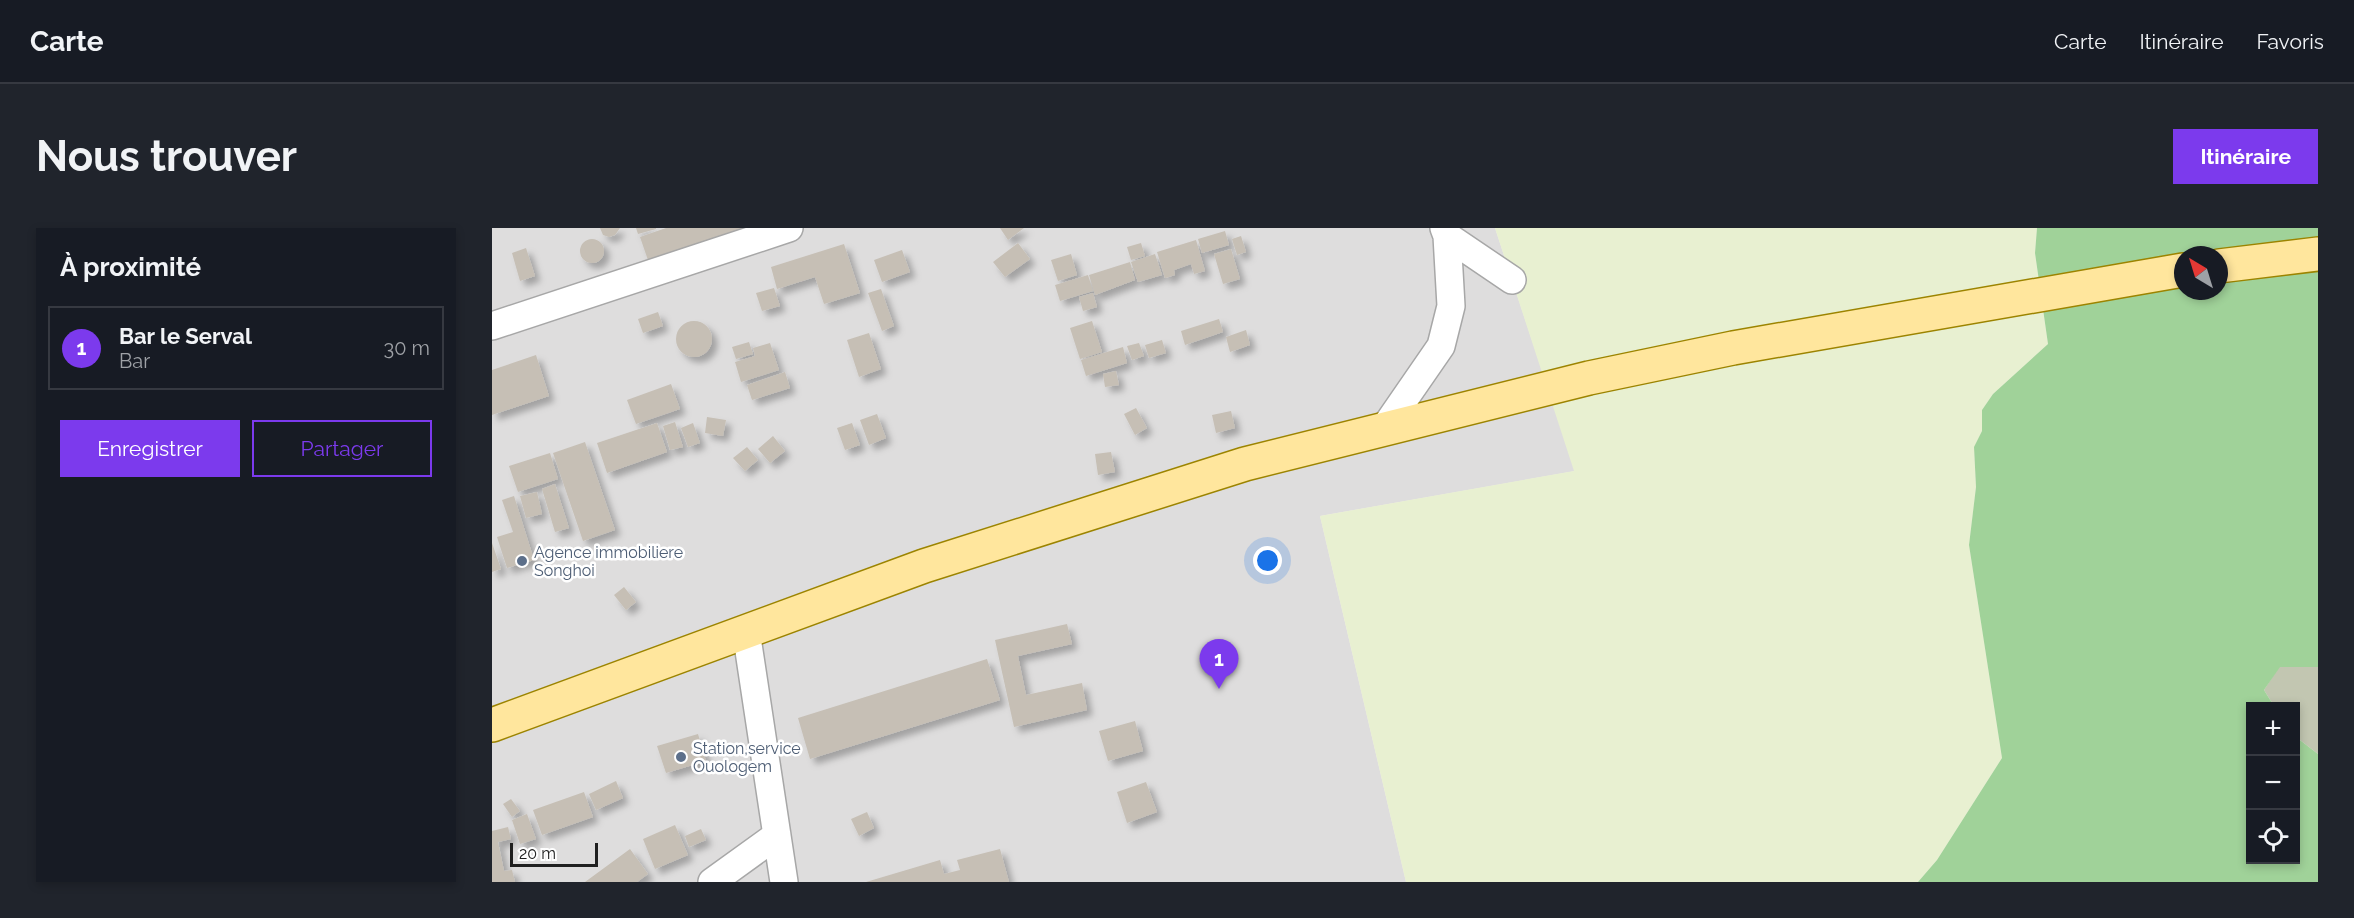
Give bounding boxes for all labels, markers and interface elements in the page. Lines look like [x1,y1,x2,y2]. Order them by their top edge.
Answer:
text: Carte [30,25,103,58]
text: Carte [2054,29,2106,54]
text: Itinéraire [2139,29,2223,54]
text: Favoris [2256,29,2324,54]
button: Itinéraire [2173,129,2318,184]
text: Nous trouver [36,132,297,181]
north arrow [2174,246,2228,300]
text: À proximité [60,252,201,282]
text: Bar le Serval [119,323,252,349]
text: 1 [77,336,86,360]
text: 30 m [384,336,430,360]
text: Bar [119,349,150,373]
button: Enregistrer [60,420,240,477]
button: Partager [252,420,432,477]
place label: Agence immobiliere Songhoi [534,543,683,580]
your location [1253,546,1282,575]
marker: Agence immobiliere Songhoi [515,554,529,568]
pin: 1 [1200,640,1238,689]
map controls [2246,702,2300,864]
button: + [2246,702,2300,756]
place label: Station,service Ouologem [693,739,801,776]
marker: Station,service Ouologem [674,750,688,764]
button: − [2246,756,2300,810]
button: locate [2246,810,2300,864]
scale bar [510,840,598,868]
text: 20 m [519,844,556,863]

